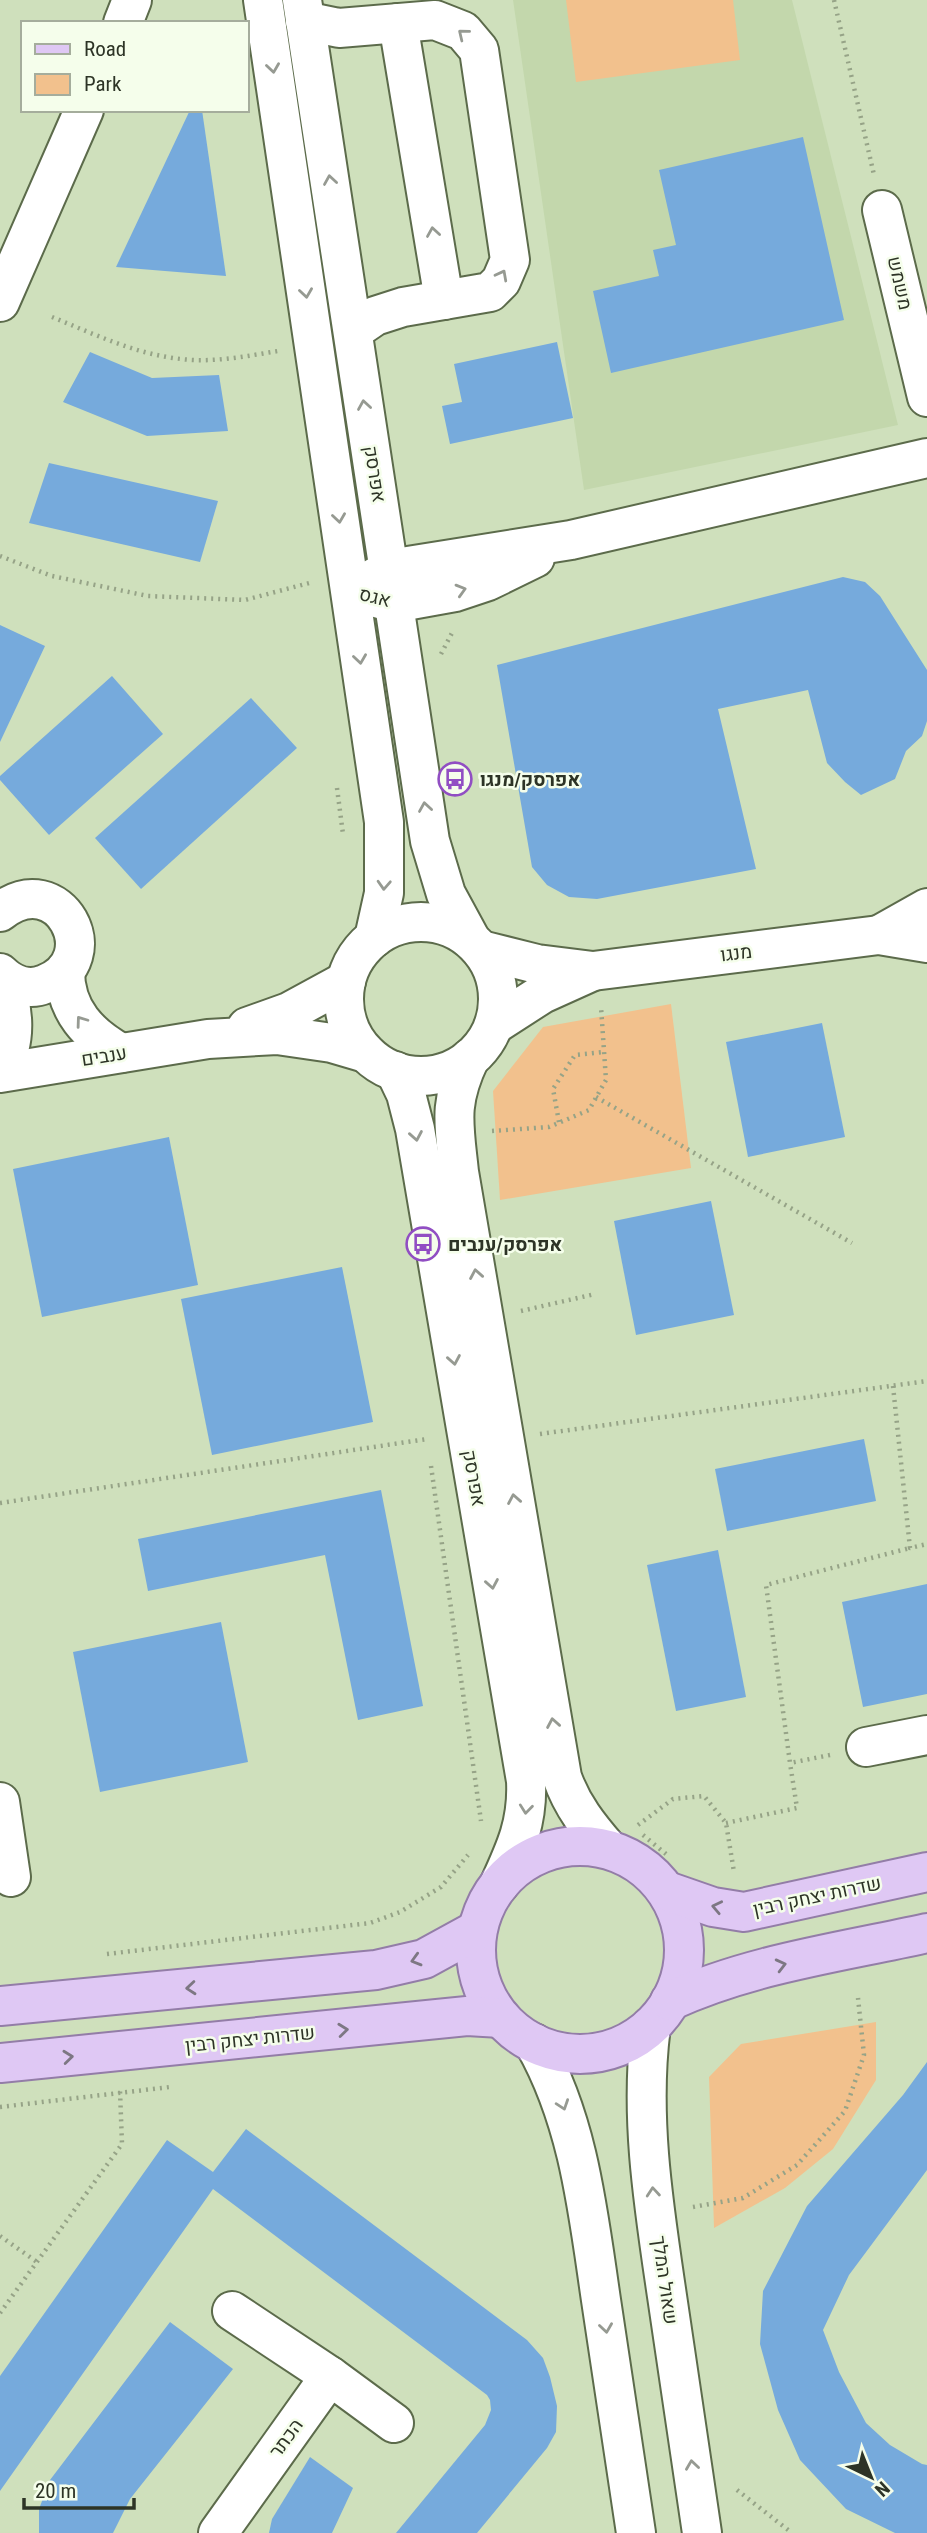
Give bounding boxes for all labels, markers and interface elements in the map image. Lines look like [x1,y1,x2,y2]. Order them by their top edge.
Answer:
legend [21,21,248,112]
one-way arrow [458,30,471,43]
text: Road [84,37,126,61]
one-way arrow [265,62,280,73]
text: Park [84,72,122,96]
one-way arrow [323,174,338,186]
one-way arrow [426,226,441,238]
street label: משמש [883,254,917,312]
one-way arrow [494,269,508,282]
one-way arrow [298,287,313,298]
one-way arrow [357,399,372,411]
street label: אפרסק [359,444,391,504]
one-way arrow [331,512,346,524]
street label: אגס [357,582,393,612]
one-way arrow [455,583,467,598]
one-way arrow [352,653,367,665]
bus stop icon: אפרסק/מנגו [436,760,474,798]
place label: אפרסק/מנגו [480,768,580,791]
one-way arrow [418,802,433,813]
one-way arrow [377,879,392,890]
street label: מנגו [719,940,753,966]
one-way arrow [77,1016,89,1028]
street label: ענבים [80,1041,128,1071]
one-way arrow [408,1130,423,1142]
bus stop icon: אפרסק/ענבים [404,1225,442,1263]
place label: אפרסק/ענבים [448,1233,562,1256]
one-way arrow [469,1269,484,1280]
one-way arrow [446,1354,461,1366]
street label: אפרסק [458,1448,490,1508]
one-way arrow [507,1493,522,1505]
one-way arrow [484,1578,499,1590]
one-way arrow [546,1717,561,1729]
one-way arrow [518,1803,533,1815]
street label: שדרות יצחק רבין [751,1871,883,1921]
one-way arrow [711,1900,723,1915]
one-way arrow [411,1952,423,1966]
one-way arrow [775,1959,787,1973]
one-way arrow [185,1980,196,1995]
street label: שדרות יצחק רבין [184,2021,316,2057]
one-way arrow [338,2023,349,2038]
one-way arrow [62,2049,74,2064]
one-way arrow [555,2098,569,2110]
one-way arrow [646,2186,661,2197]
street label: שאול המלך [647,2234,683,2326]
one-way arrow [598,2322,613,2334]
street label: הכתר [264,2414,308,2462]
north arrow [836,2442,906,2512]
one-way arrow [685,2460,700,2471]
scale bar [24,2466,135,2510]
text: N [870,2477,894,2501]
text: 20 m [35,2479,76,2503]

